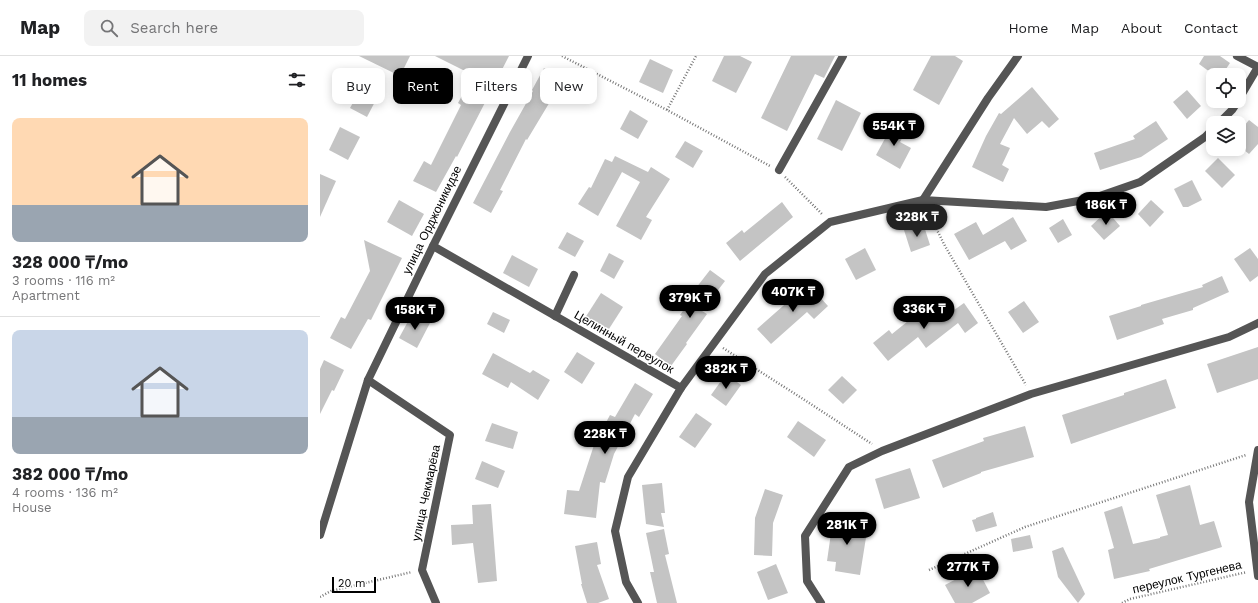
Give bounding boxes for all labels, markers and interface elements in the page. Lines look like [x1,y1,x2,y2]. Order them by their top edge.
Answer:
search box [84,10,364,46]
text: Map [20,16,60,39]
icon: search [98,17,120,39]
text: Search here [130,19,218,37]
text: Home [1008,20,1048,36]
text: Map [1070,20,1099,36]
text: About [1121,20,1162,36]
text: Contact [1184,20,1238,36]
chip: Buy [332,68,385,104]
chip: Rent [393,68,453,104]
chip: Filters [461,68,532,104]
chip: New [540,68,597,104]
map controls [1206,68,1246,156]
button: locate [1206,68,1246,108]
icon: filters [286,69,308,91]
text: 11 homes [12,70,87,90]
pin: 554K ₸ [861,113,927,147]
button: layers [1206,116,1246,156]
text: 554K ₸ [872,118,916,133]
icon: home [124,144,196,216]
street label: улица Орджоникидзе [400,163,464,276]
pin: 186K ₸ [1073,192,1139,226]
text: 186K ₸ [1085,197,1127,212]
pin: 328K ₸ [884,204,950,238]
text: 328K ₸ [895,209,939,224]
text: 328 000 ₸/mo [12,252,128,272]
text: 3 rooms · 116 m² [12,273,115,288]
pin: 407K ₸ [760,279,826,313]
text: 407K ₸ [771,284,815,299]
pin: 379K ₸ [657,285,723,319]
text: Apartment [12,288,80,303]
text: 379K ₸ [668,290,712,305]
pin: 336K ₸ [891,296,957,330]
pin: 158K ₸ [382,297,448,331]
text: 336K ₸ [902,301,946,316]
text: 158K ₸ [394,302,436,317]
street label: Целинный переулок [572,308,677,377]
icon: home [124,356,196,428]
pin: 382K ₸ [693,356,759,390]
text: 382K ₸ [704,361,748,376]
pin: 228K ₸ [572,421,638,455]
text: 228K ₸ [583,426,627,441]
street label: улица Чекмарёва [409,443,443,542]
text: 382 000 ₸/mo [12,464,128,484]
text: 4 rooms · 136 m² [12,485,118,500]
text: House [12,500,52,515]
pin: 281K ₸ [814,512,880,546]
text: 281K ₸ [826,517,868,532]
pin: 277K ₸ [935,554,1001,588]
street label: переулок Тургенева [1131,558,1243,596]
text: 277K ₸ [946,559,990,574]
scale bar [332,575,376,594]
text: 20 m [338,577,366,590]

